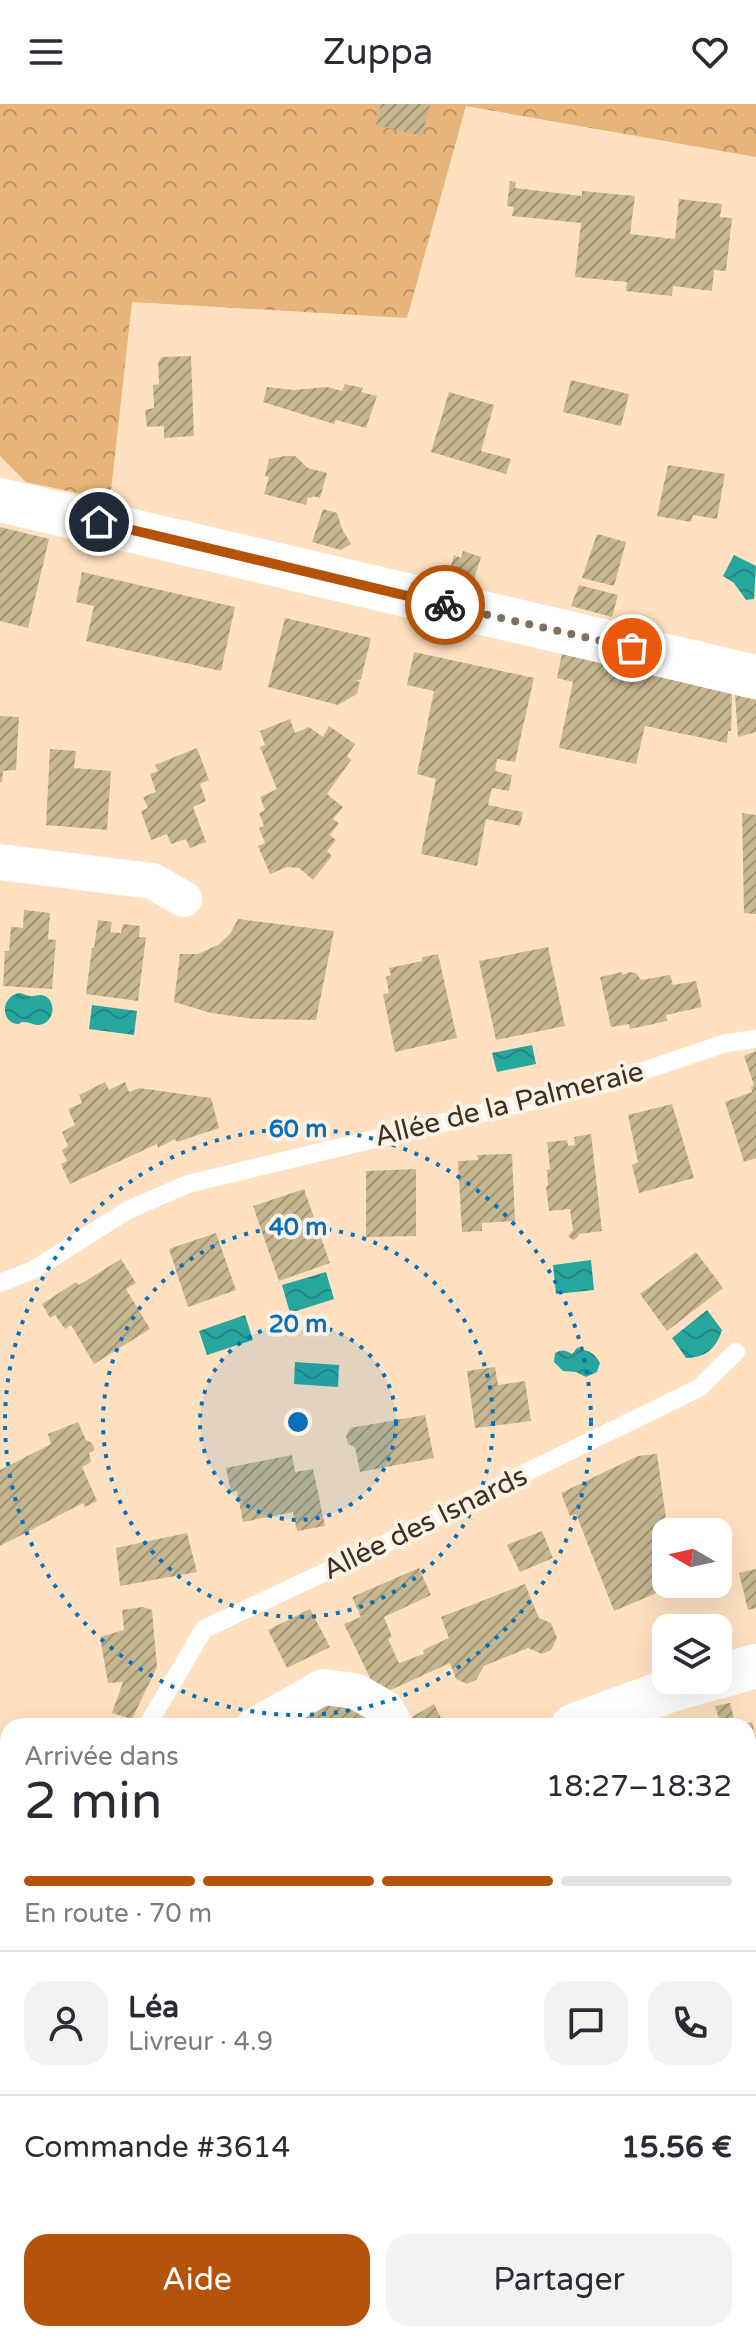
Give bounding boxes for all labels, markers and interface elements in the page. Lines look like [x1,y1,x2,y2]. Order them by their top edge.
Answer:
icon: menu [24,30,68,74]
icon: heart [688,30,732,74]
text: Zuppa [323,31,433,74]
pin [65,488,133,556]
icon: home [77,500,121,544]
courier [405,565,485,645]
icon: bike [423,583,467,627]
pin [598,614,666,682]
icon: bag [610,626,654,670]
street label: Allée de la Palmeraie [371,1054,647,1154]
text: 60 m [269,1115,327,1144]
text: 40 m [269,1213,327,1242]
text: 20 m [269,1310,327,1339]
centre of rings [284,1408,312,1436]
street label: Allée des Isnards [317,1459,533,1587]
north arrow [652,1518,732,1598]
map controls [652,1518,732,1694]
button: layers [652,1614,732,1694]
text: Arrivée dans [24,1741,179,1772]
text: 18:27–18:32 [546,1768,732,1805]
text: 2 min [24,1770,163,1833]
text: En route · 70 m [24,1898,212,1929]
button: person [24,1981,108,2065]
button: chat [544,1981,628,2065]
button: phone [648,1981,732,2065]
text: Léa [128,1989,179,2026]
text: Livreur · 4.9 [128,2026,273,2057]
text: Commande #3614 [24,2129,290,2166]
text: 15.56 € [621,2129,732,2166]
button: Aide [24,2234,370,2326]
button: Partager [386,2234,732,2326]

